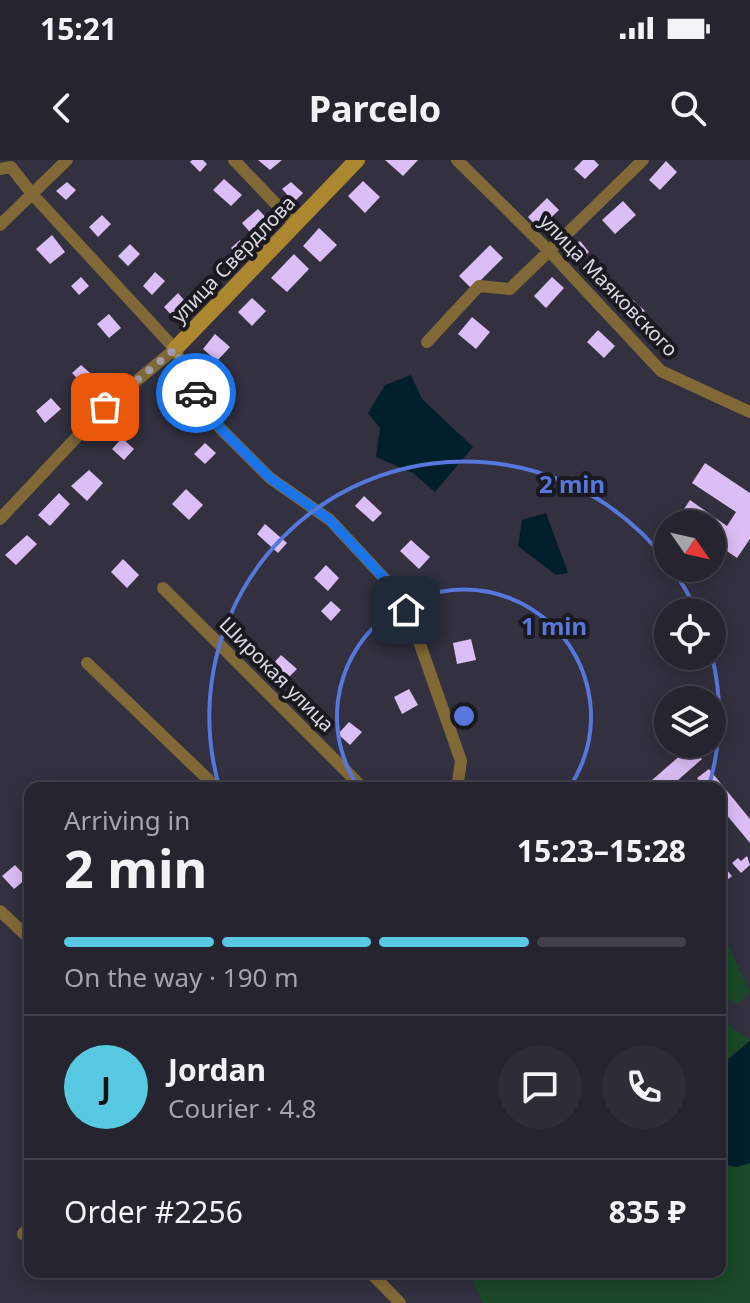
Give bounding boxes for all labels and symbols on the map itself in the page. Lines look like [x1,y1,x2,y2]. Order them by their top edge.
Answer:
street label: улица Свердлова [165,189,301,329]
street label: улица Маяковского [534,208,684,362]
courier [156,353,236,433]
pin [71,373,139,441]
text: 2 min [539,467,605,500]
north arrow [654,510,726,582]
pin [372,576,440,644]
text: 1 min [521,609,587,642]
street label: Широкая улица [214,611,340,737]
centre of rings [450,702,478,730]

